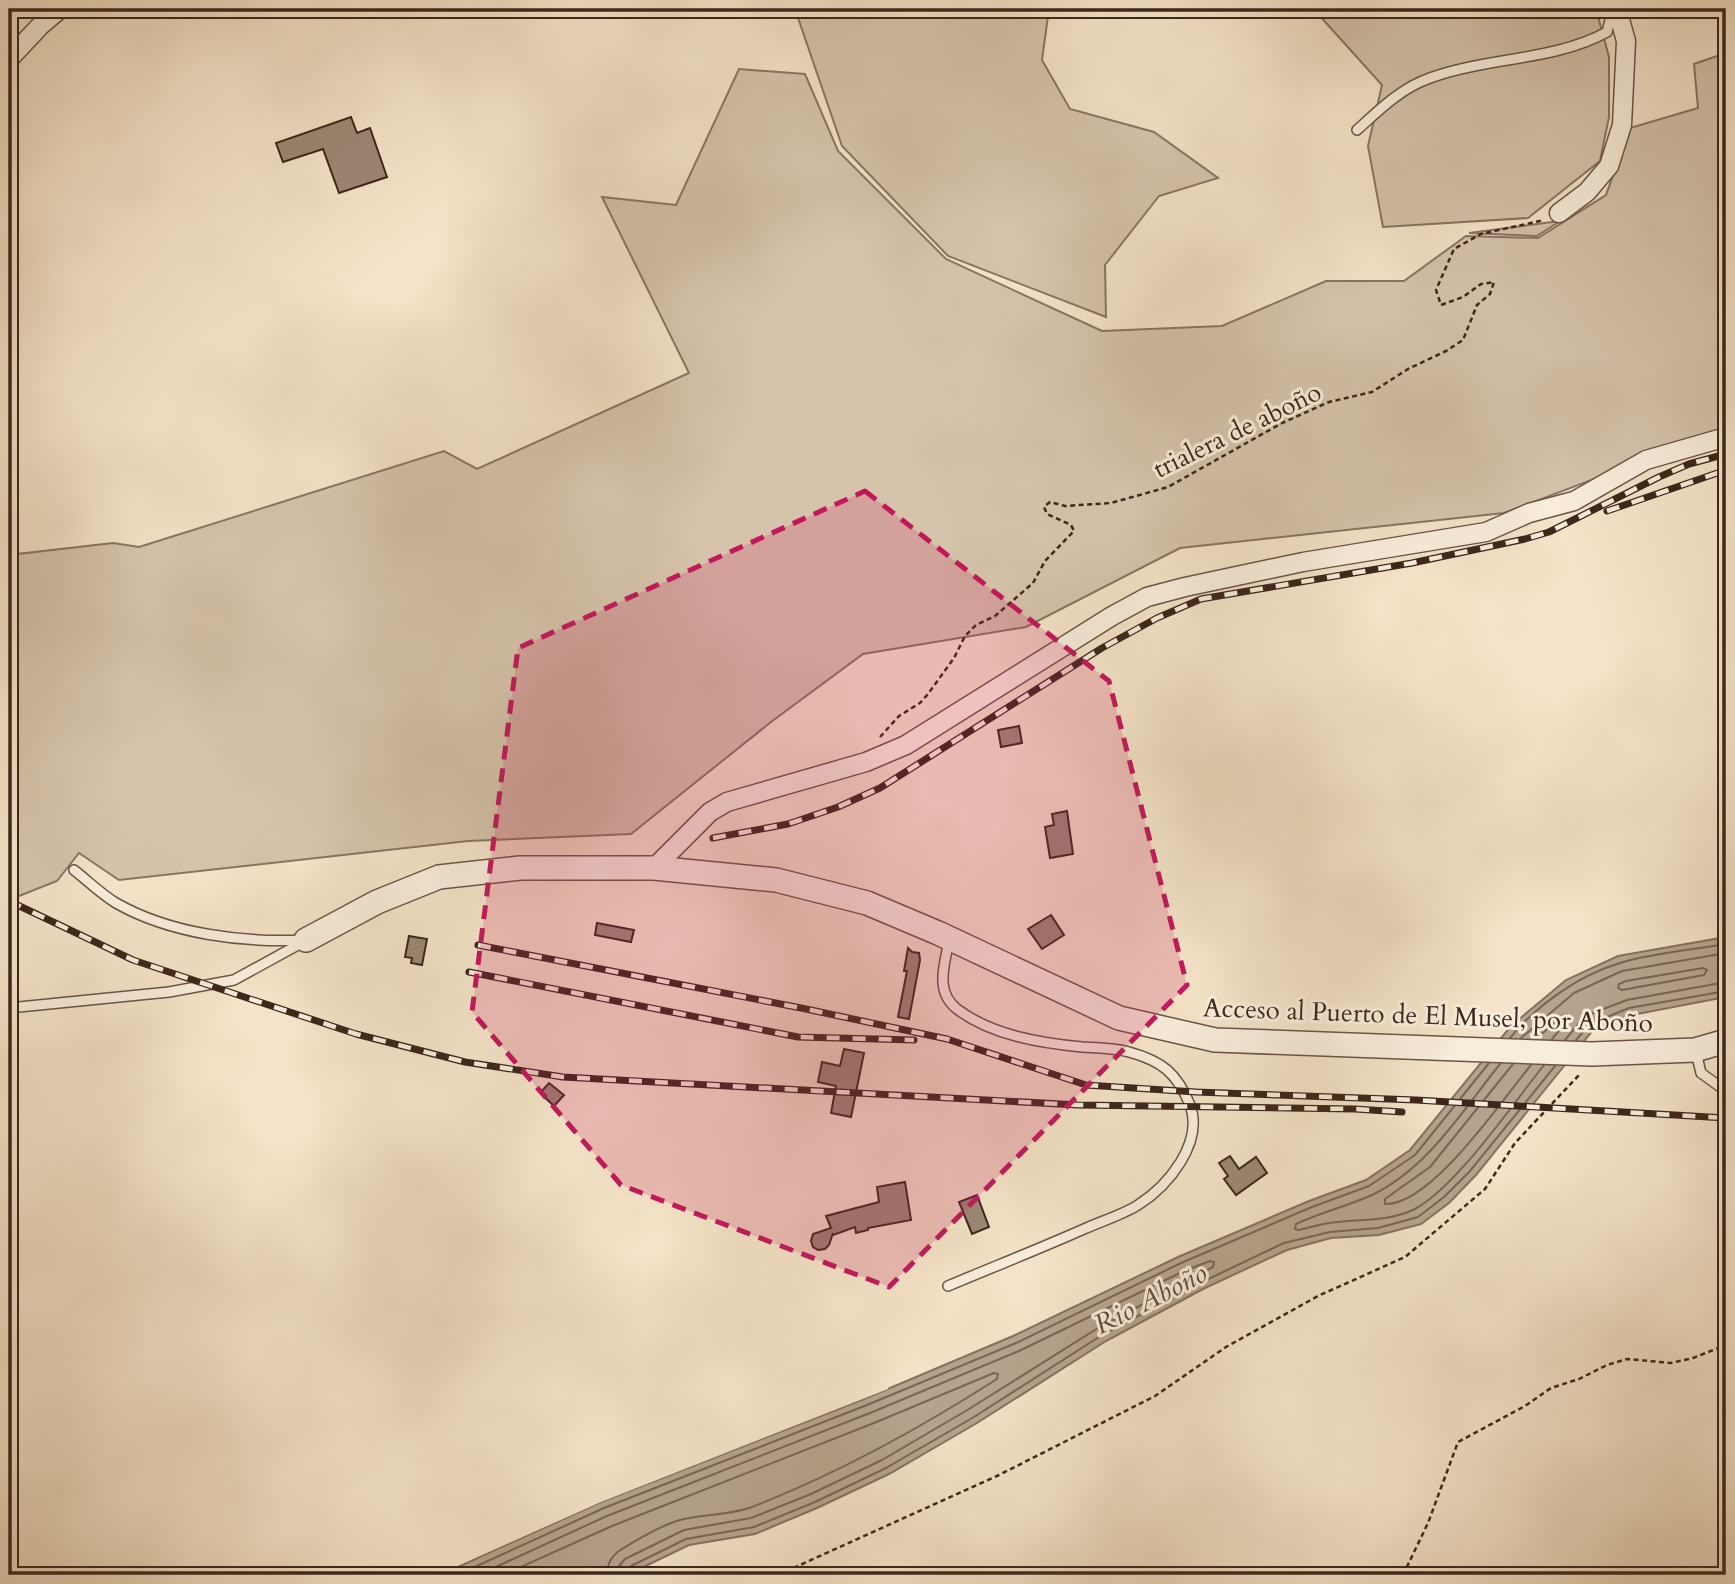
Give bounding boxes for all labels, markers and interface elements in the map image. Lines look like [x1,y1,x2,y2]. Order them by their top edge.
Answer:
street label: trialera de aboño [1147,375,1327,486]
street label: Acceso al Puerto de El Musel, por Aboño [1202,990,1654,1041]
water label: Rio Aboño [1087,1254,1214,1344]

